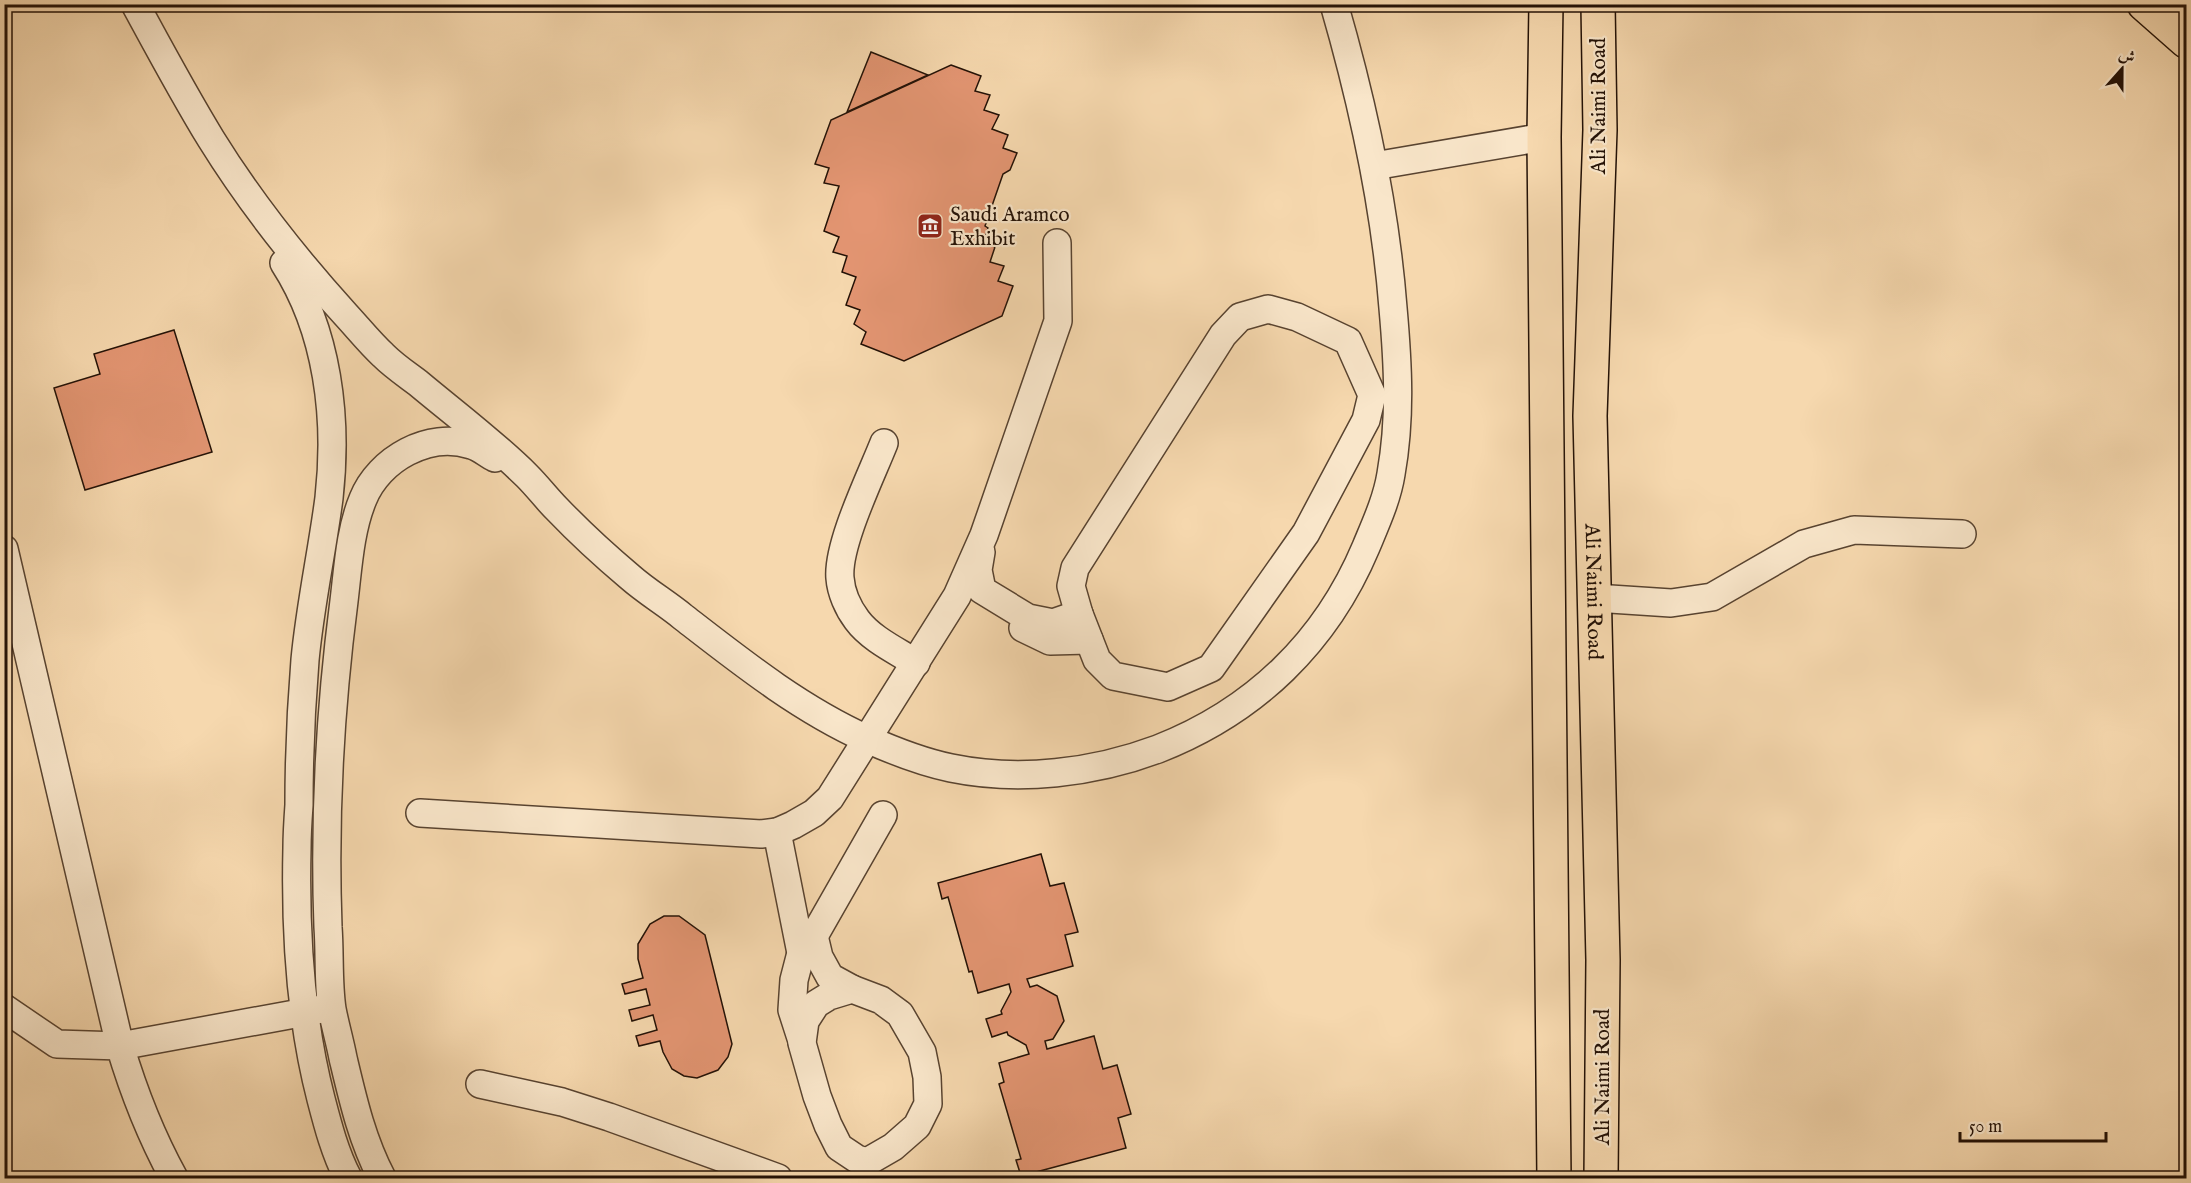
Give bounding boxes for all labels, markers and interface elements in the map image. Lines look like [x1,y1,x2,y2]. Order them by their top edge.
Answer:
street label: Ali Naimi Road [1586,37,1613,175]
north arrow [2092,39,2152,99]
text: ش [2116,45,2138,69]
place label: Saudi Aramco Exhibit [950,202,1070,253]
museum icon: Saudi Aramco Exhibit [915,211,945,241]
street label: Ali Naimi Road [1578,522,1608,661]
street label: Ali Naimi Road [1590,1008,1617,1146]
scale bar [1960,1105,2106,1143]
text: 50 m [1969,1116,2002,1139]

